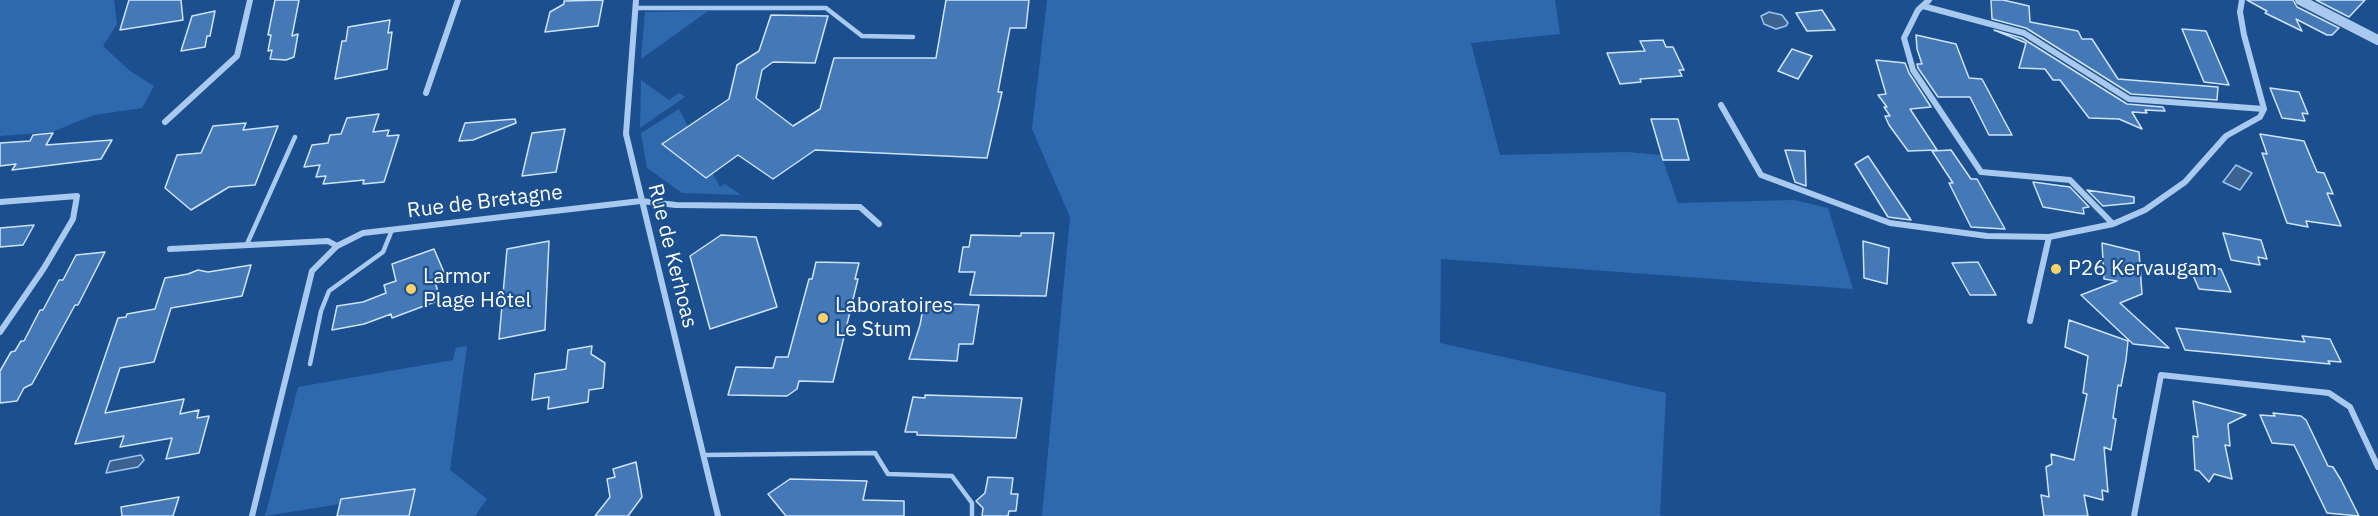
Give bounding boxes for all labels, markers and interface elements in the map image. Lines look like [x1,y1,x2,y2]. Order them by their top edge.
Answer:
street label: Rue de Bretagne [406,180,564,224]
street label: Rue de Kerhoas [642,181,702,331]
place label: P26 Kervaugam [2068,256,2217,282]
marker: P26 Kervaugam [2049,262,2063,276]
place label: Larmor Plage Hôtel [423,264,531,314]
marker: Larmor Plage Hôtel [404,282,418,296]
place label: Laboratoires Le Stum [835,293,953,343]
marker: Laboratoires Le Stum [816,311,830,325]

